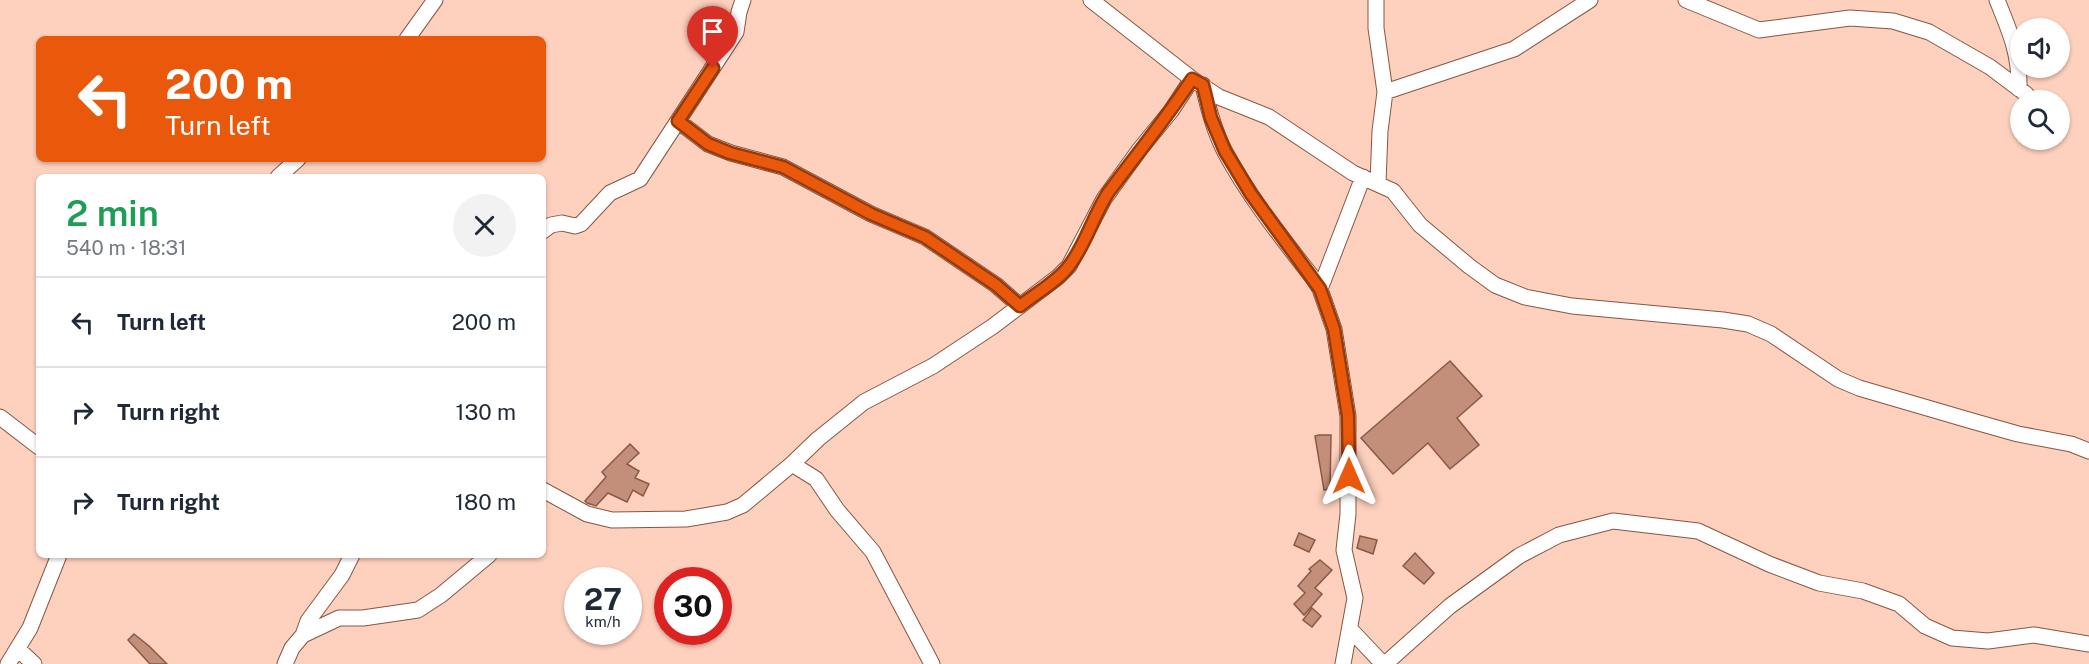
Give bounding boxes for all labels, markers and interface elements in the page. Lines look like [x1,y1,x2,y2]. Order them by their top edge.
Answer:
pin [687,6,738,68]
icon: arrive [696,15,729,48]
map controls [2010,18,2070,150]
button: sound [2010,18,2070,78]
text: 200 m [165,59,293,108]
icon: left [66,60,144,138]
button: search [2010,90,2070,150]
text: Turn left [165,109,271,141]
text: 2 min [66,192,159,234]
button: close [453,194,516,257]
text: 540 m · 18:31 [66,236,186,260]
icon: left [66,306,99,339]
text: Turn left [117,309,206,335]
text: 200 m [452,309,516,335]
icon: right [66,396,99,429]
text: Turn right [117,399,220,425]
text: 130 m [455,399,516,425]
position arrow [1317,444,1381,508]
icon: right [66,486,99,519]
text: Turn right [117,489,220,515]
text: 180 m [455,489,516,515]
speed limit sign: 30 [654,567,732,645]
text: 27 [584,581,622,617]
text: km/h [585,613,621,630]

